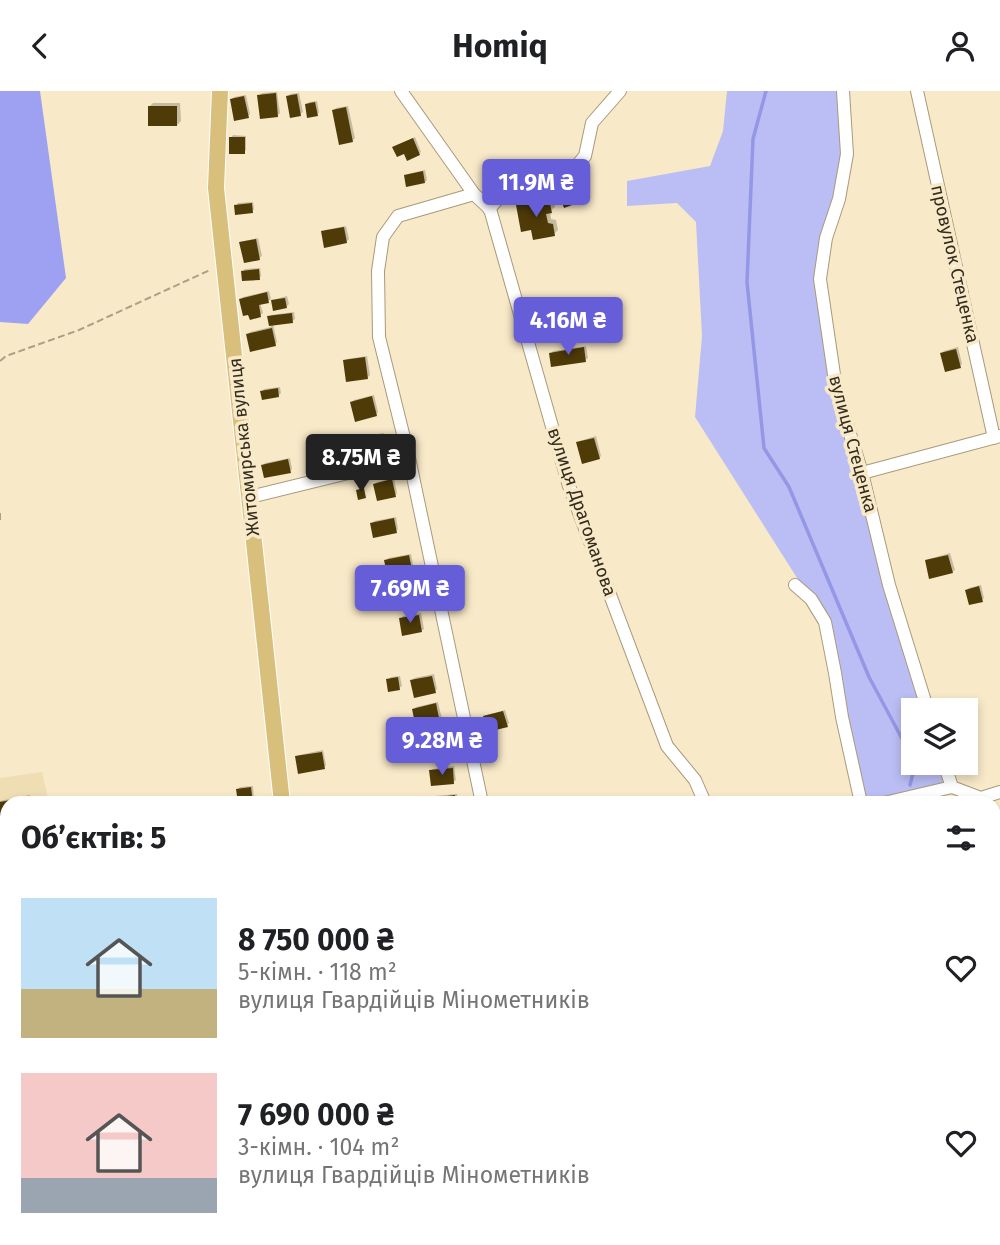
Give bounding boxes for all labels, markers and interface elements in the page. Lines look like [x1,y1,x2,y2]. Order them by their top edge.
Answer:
icon: back [21,27,59,65]
text: Homiq [452,27,548,65]
icon: person [941,27,979,65]
pin: 11.9M ₴ [471,159,601,219]
text: 11.9M ₴ [498,168,574,196]
street label: провулок Стеценка [926,183,984,345]
pin: 4.16M ₴ [503,297,633,357]
text: 4.16M ₴ [530,306,606,334]
street label: Житомирська вулиця [224,357,264,537]
street label: вулиця Стеценка [824,373,882,515]
street label: вулиця Драгоманова [543,425,621,599]
pin: 8.75M ₴ [296,435,426,494]
text: 8.75M ₴ [322,443,400,471]
pin: 7.69M ₴ [345,566,475,625]
text: 7.69M ₴ [371,574,449,602]
map controls [901,698,978,775]
button: layers [901,698,978,775]
pin: 9.28M ₴ [377,717,507,777]
text: 9.28M ₴ [402,726,482,754]
icon: filters [942,819,980,857]
text: Об’єктів: 5 [21,820,166,856]
text: 8 750 000 ₴ [238,922,394,958]
icon: home [77,926,161,1010]
icon: heart [942,949,980,987]
text: 5-кімн. · 118 m² [238,958,397,986]
text: вулиця Гвардійців Мінометників [238,986,590,1014]
text: 7 690 000 ₴ [238,1097,394,1133]
icon: home [77,1101,161,1185]
icon: heart [942,1124,980,1162]
text: 3-кімн. · 104 m² [238,1133,399,1161]
text: вулиця Гвардійців Мінометників [238,1161,590,1189]

